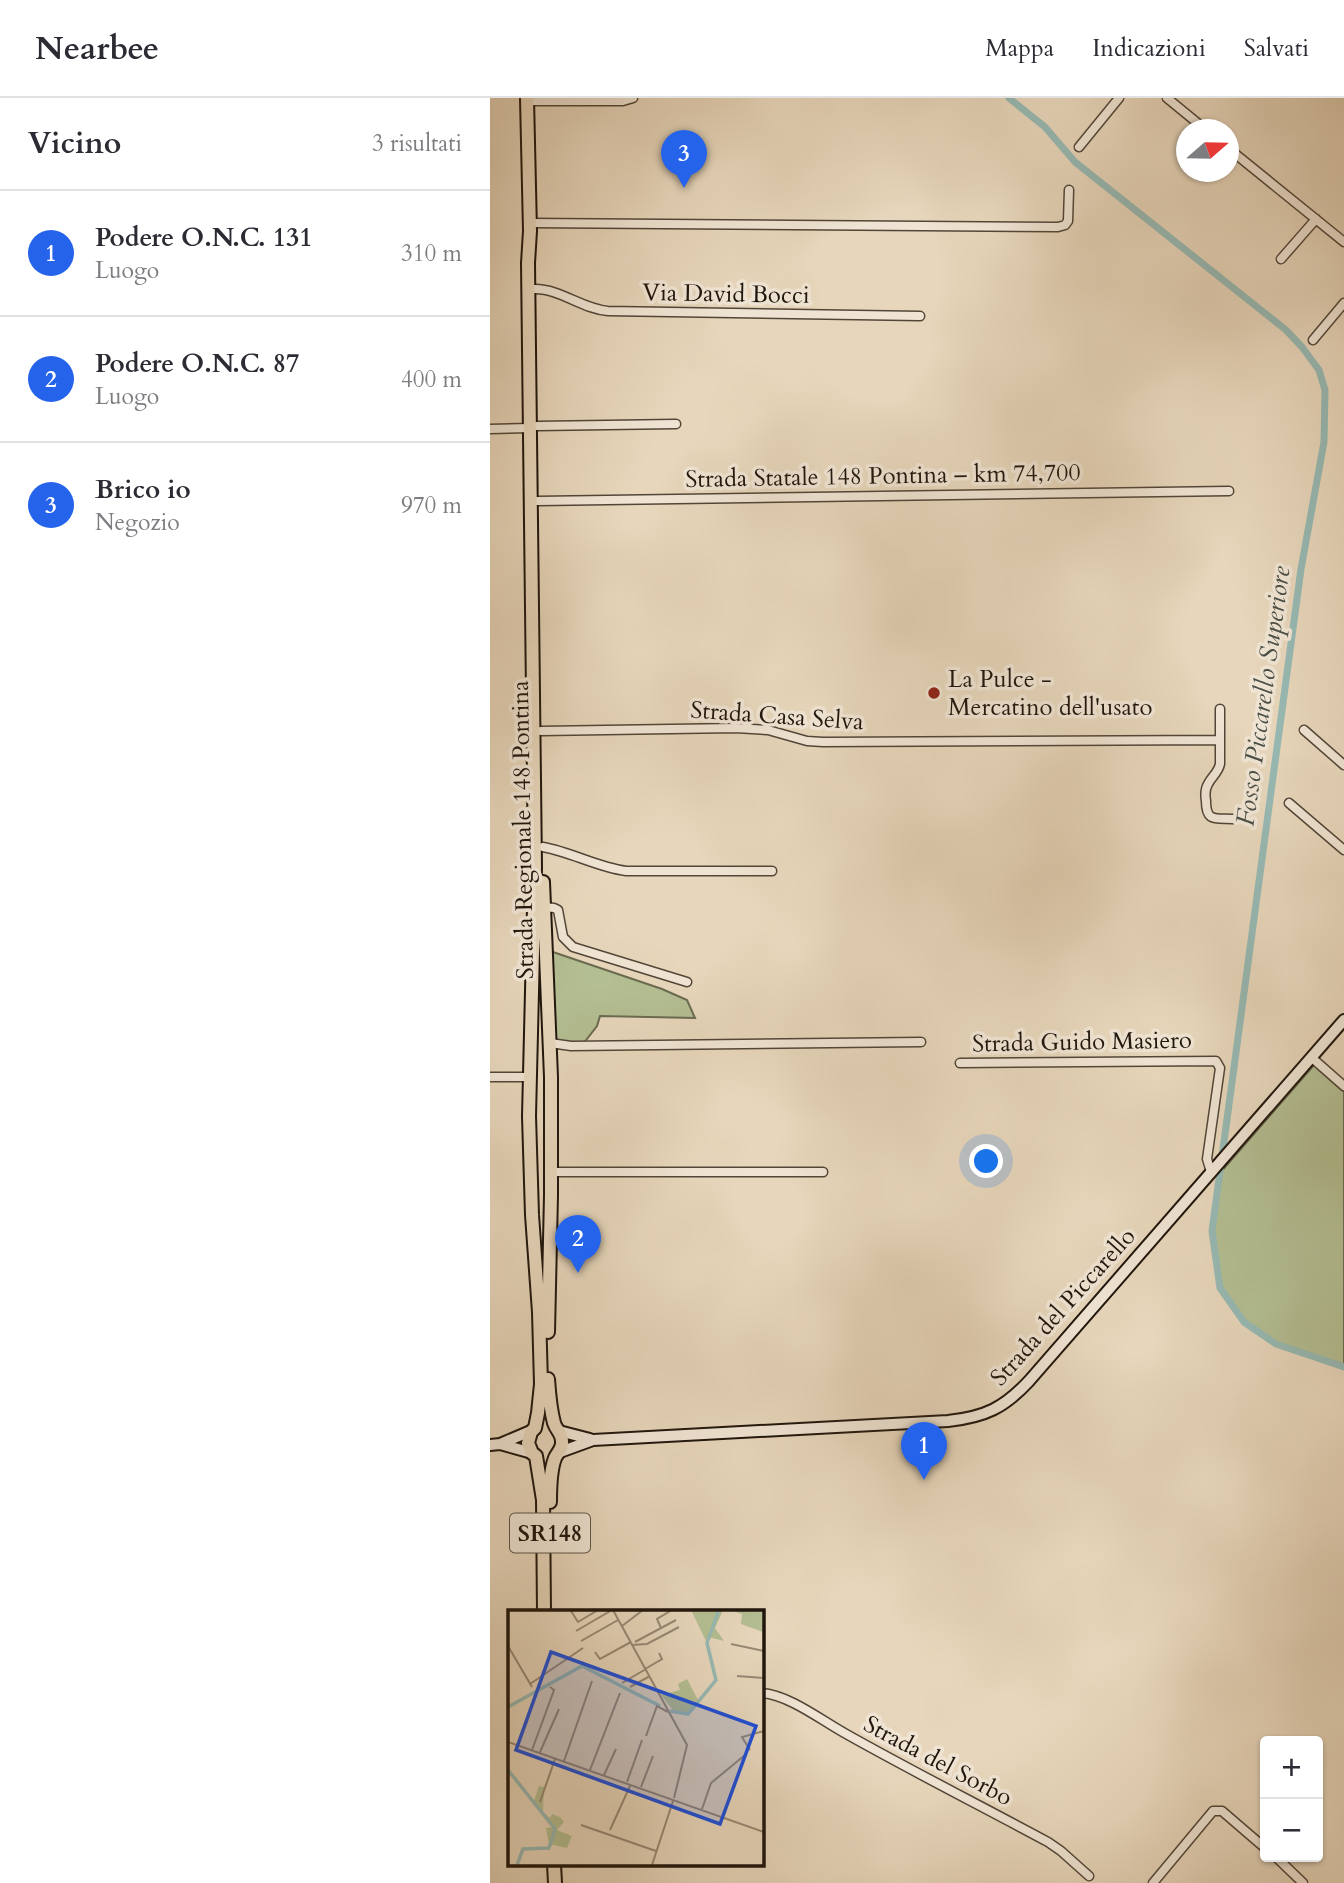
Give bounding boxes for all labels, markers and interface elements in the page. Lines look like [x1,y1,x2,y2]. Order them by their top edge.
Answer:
text: Nearbee [35,26,159,71]
text: Mappa [985,32,1054,65]
text: Indicazioni [1092,32,1206,65]
text: Salvati [1244,32,1309,65]
north arrow [1176,119,1239,182]
text: Vicino [28,123,121,164]
text: 3 risultati [372,128,462,159]
pin: 3 [661,130,707,188]
text: Podere O.N.C. 131 [95,220,313,255]
text: 1 [45,238,57,269]
text: 310 m [401,238,462,269]
text: Luogo [95,255,159,286]
street label: Via David Bocci [642,276,810,312]
text: Podere O.N.C. 87 [95,346,299,381]
text: 2 [45,364,57,395]
text: 400 m [401,364,462,395]
text: Luogo [95,381,159,412]
street label: Strada Statale 148 Pontina – km 74,700 [685,456,1081,496]
text: Brico io [95,472,191,507]
text: 3 [45,490,57,521]
text: 970 m [401,490,462,521]
text: Negozio [95,507,180,538]
water label: Fosso Piccarello Superiore [1227,563,1299,828]
place label: La Pulce - Mercatino dell'usato [948,663,1152,724]
street label: Strada Regionale 148 Pontina [504,680,542,980]
marker: La Pulce - Mercatino dell'usato [926,685,942,701]
street label: Strada Casa Selva [689,693,865,739]
street label: Strada Guido Masiero [972,1024,1192,1060]
your location [969,1144,1003,1178]
pin: 2 [555,1215,601,1273]
street label: Strada del Piccarello [983,1221,1143,1393]
pin: 1 [901,1422,947,1480]
road number: SR148 [510,1514,590,1552]
inset map [508,1610,763,1866]
street label: Strada del Sorbo [858,1708,1018,1814]
map controls [1260,1736,1323,1862]
button: + [1260,1736,1323,1799]
button: − [1260,1799,1323,1862]

